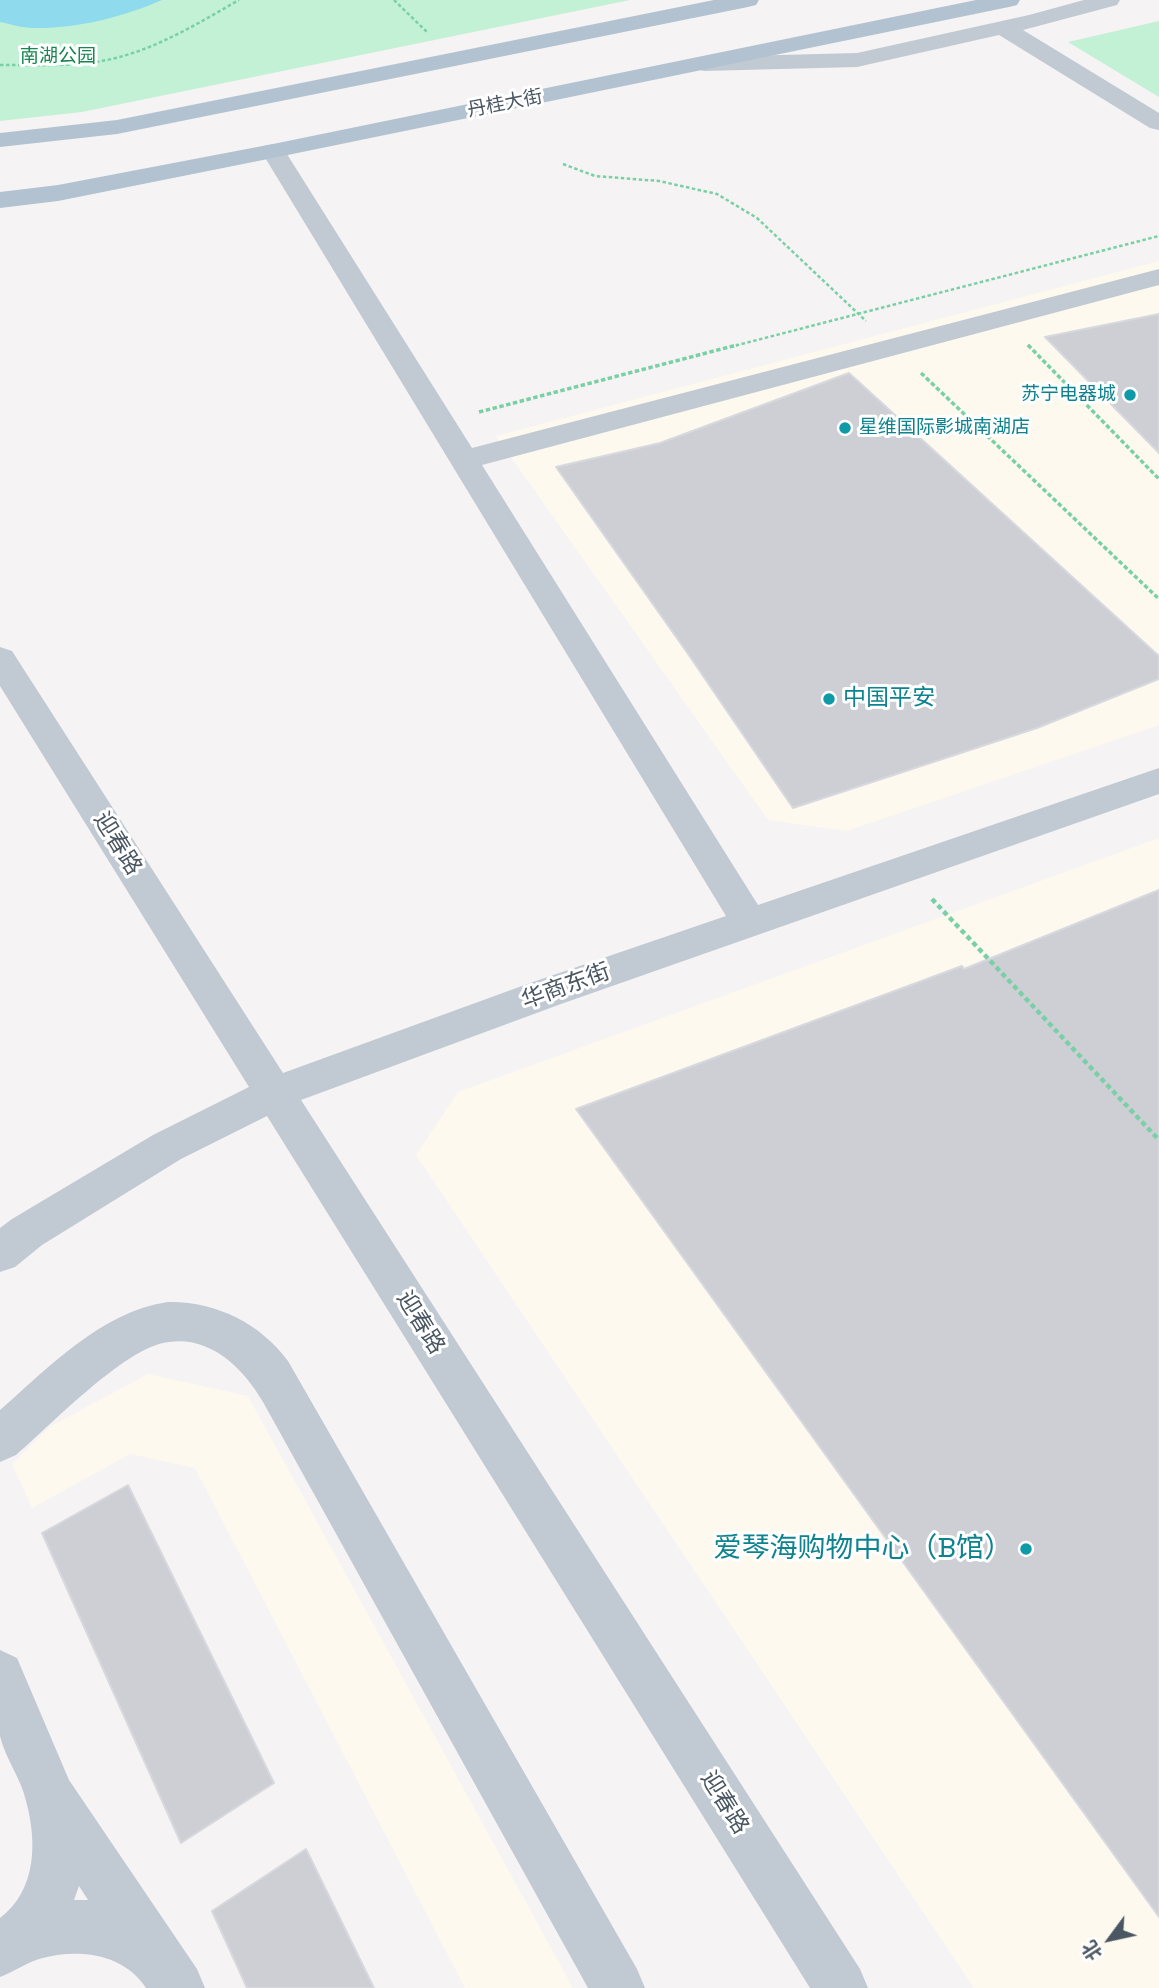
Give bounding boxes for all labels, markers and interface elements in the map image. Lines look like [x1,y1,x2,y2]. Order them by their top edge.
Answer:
park label: 南湖公园 [20,46,96,68]
street label: 丹桂大街 [466,86,544,122]
place label: 苏宁电器城 [1021,384,1116,406]
marker: 苏宁电器城 [1122,387,1138,403]
place label: 星维国际影城南湖店 [859,417,1030,439]
marker: 星维国际影城南湖店 [837,420,853,436]
place label: 中国平安 [843,685,935,713]
marker: 中国平安 [821,691,837,707]
street label: 迎春路 [87,807,147,881]
street label: 华商东街 [518,958,614,1016]
street label: 迎春路 [390,1286,450,1360]
place label: 爱琴海购物中心（B馆） [713,1532,1012,1566]
marker: 爱琴海购物中心（B馆） [1018,1541,1034,1557]
street label: 迎春路 [694,1766,754,1840]
north arrow [1075,1904,1145,1974]
text: 北 [1076,1936,1108,1965]

